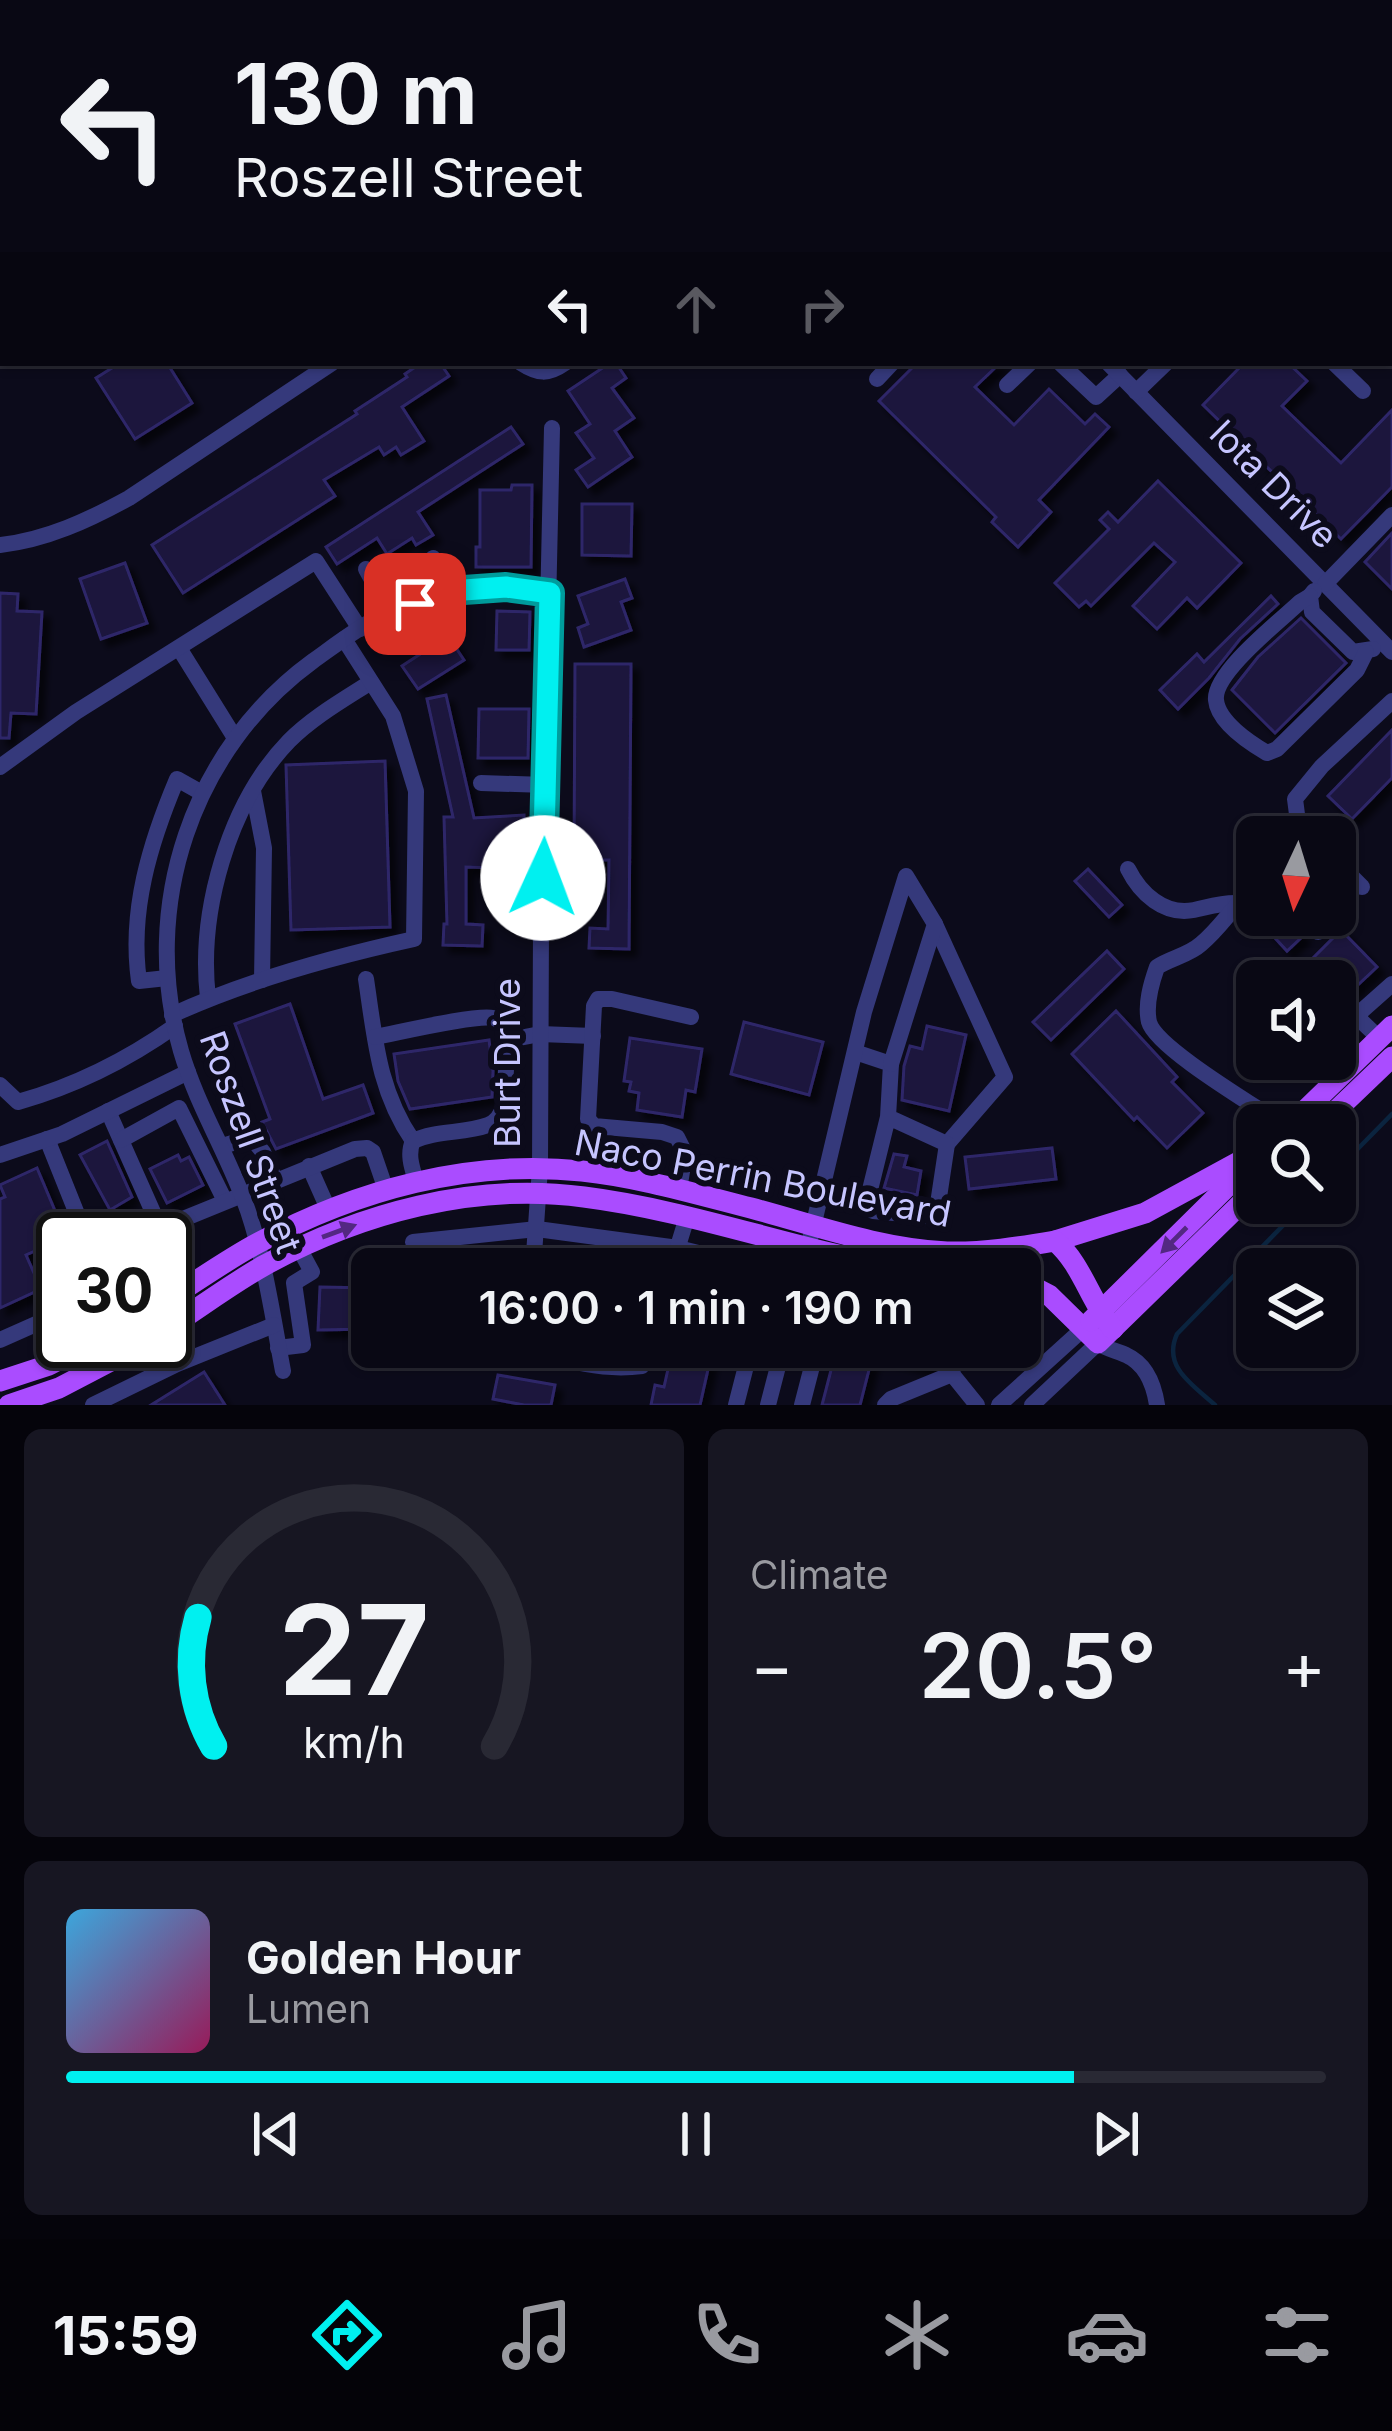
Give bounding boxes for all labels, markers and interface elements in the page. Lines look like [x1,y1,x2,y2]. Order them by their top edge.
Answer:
text: 130 m [234,43,478,144]
icon: left [36,48,192,204]
text: Roszell Street [234,145,583,210]
icon: left [537,276,603,342]
icon: ahead [663,276,729,342]
icon: right [789,276,855,342]
street label: Iota Drive [1201,411,1347,557]
pin [364,553,466,655]
icon: arrive [382,571,448,637]
position arrow [480,815,606,941]
north arrow [1236,816,1356,936]
map controls [1236,816,1356,1368]
button: sound [1236,960,1356,1080]
street label: Burt Drive [485,978,529,1148]
street label: Roszell Street [191,1025,312,1259]
button: search [1236,1104,1356,1224]
street label: Naco Perrin Boulevard [571,1120,955,1236]
speed limit sign: 30 [36,1212,192,1368]
one-way arrow [321,1221,357,1239]
one-way arrow [1160,1225,1189,1253]
button: layers [1236,1248,1356,1368]
text: 16:00 · 1 min · 190 m [478,1280,914,1335]
text: Climate [750,1551,889,1598]
text: 27 [278,1574,430,1725]
text: 20.5° [919,1611,1157,1720]
text: − [750,1626,794,1706]
text: + [1282,1626,1326,1706]
text: km/h [303,1716,405,1768]
text: Golden Hour [246,1930,521,1985]
text: Lumen [246,1985,371,2032]
icon: previous [243,2101,309,2167]
icon: pause [663,2101,729,2167]
icon: next [1083,2101,1149,2167]
icon: directions [305,2293,389,2377]
icon: music [495,2293,579,2377]
icon: phone [685,2293,769,2377]
icon: climate [875,2293,959,2377]
icon: car [1065,2293,1149,2377]
icon: filters [1255,2293,1339,2377]
text: 15:59 [53,2303,198,2368]

